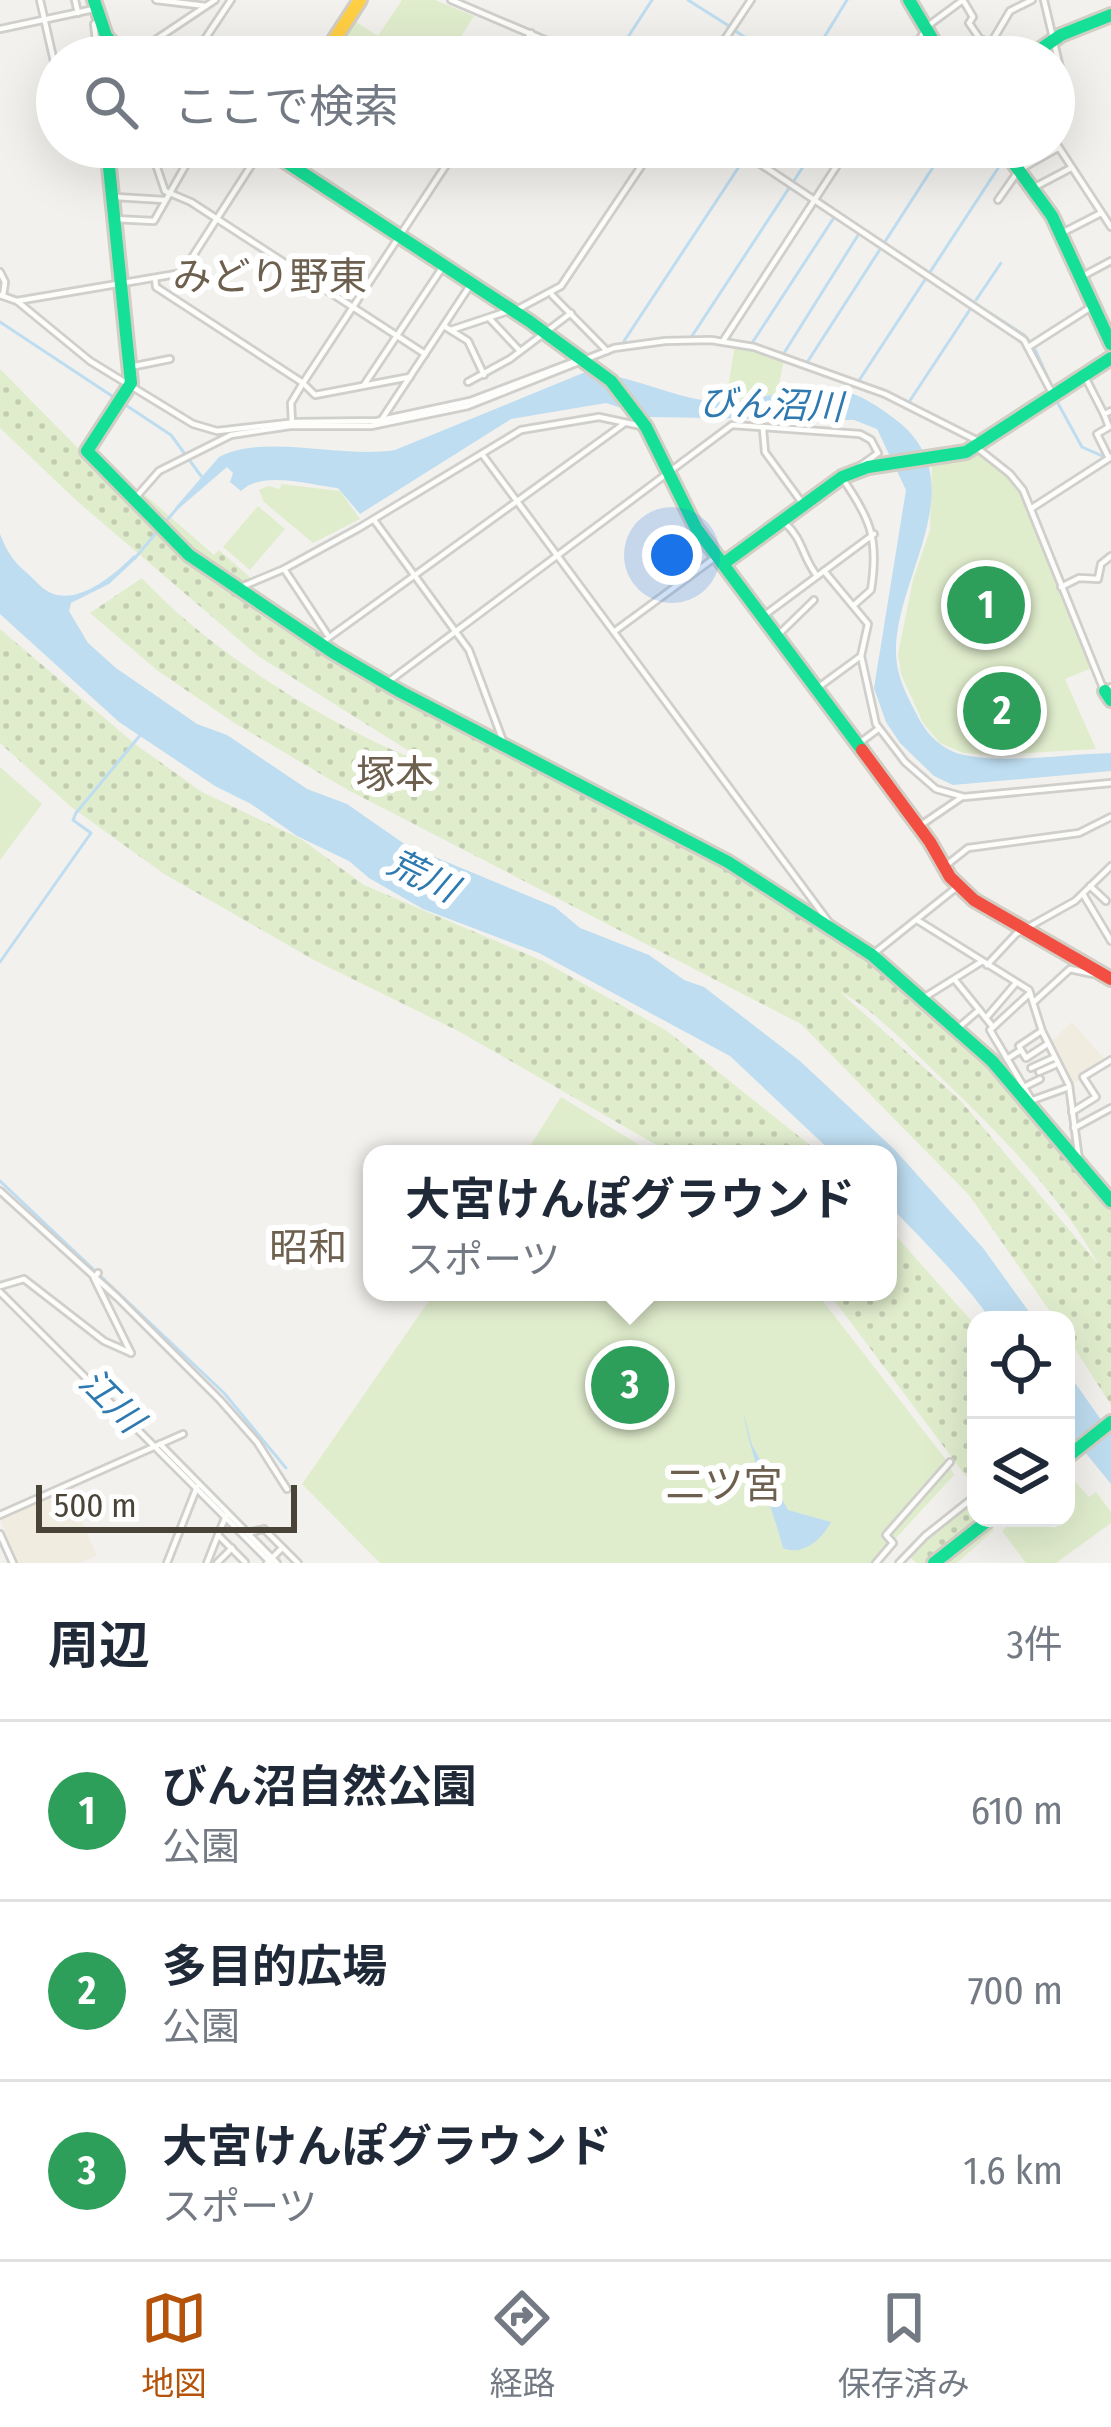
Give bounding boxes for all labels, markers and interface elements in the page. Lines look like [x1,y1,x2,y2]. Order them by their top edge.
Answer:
search box [36,36,1075,168]
icon: search [78,69,144,135]
text: ここで検索 [174,80,399,134]
district label: みどり野東 [172,254,368,300]
water label: びん沼川 [698,380,848,430]
your location [642,525,702,585]
pin: 1 [947,560,1025,650]
pin: 2 [963,666,1041,756]
district label: 塚本 [356,752,434,798]
water label: 荒川 [381,840,468,913]
popup [363,1145,897,1301]
text: 大宮けんぽグラウンド [405,1173,855,1227]
district label: 昭和 [269,1225,347,1271]
text: スポーツ [405,1237,560,1283]
map controls [967,1311,1075,1527]
button: locate [967,1311,1075,1419]
pin: 3 [591,1340,669,1430]
water label: 江川 [70,1360,155,1445]
button: layers [967,1419,1075,1527]
district label: 二ツ宮 [665,1462,783,1508]
scale bar [36,1479,297,1532]
text: 500 m [54,1486,137,1526]
text: 周辺 [48,1615,150,1677]
text: 3件 [1006,1622,1063,1668]
text: びん沼自然公園 [162,1760,477,1814]
text: 1 [79,1788,95,1834]
text: 610 m [971,1788,1063,1834]
text: 公園 [162,1824,240,1870]
text: 多目的広場 [162,1940,387,1994]
text: 2 [78,1968,96,2014]
text: 700 m [968,1968,1063,2014]
text: 公園 [162,2004,240,2050]
text: 大宮けんぽグラウンド [162,2120,612,2174]
text: 3 [78,2148,96,2194]
text: 1.6 km [963,2148,1063,2194]
text: スポーツ [162,2184,317,2230]
tab: 地図 [141,2285,207,2405]
tab: 経路 [489,2285,555,2405]
tab: 保存済み [838,2285,970,2405]

